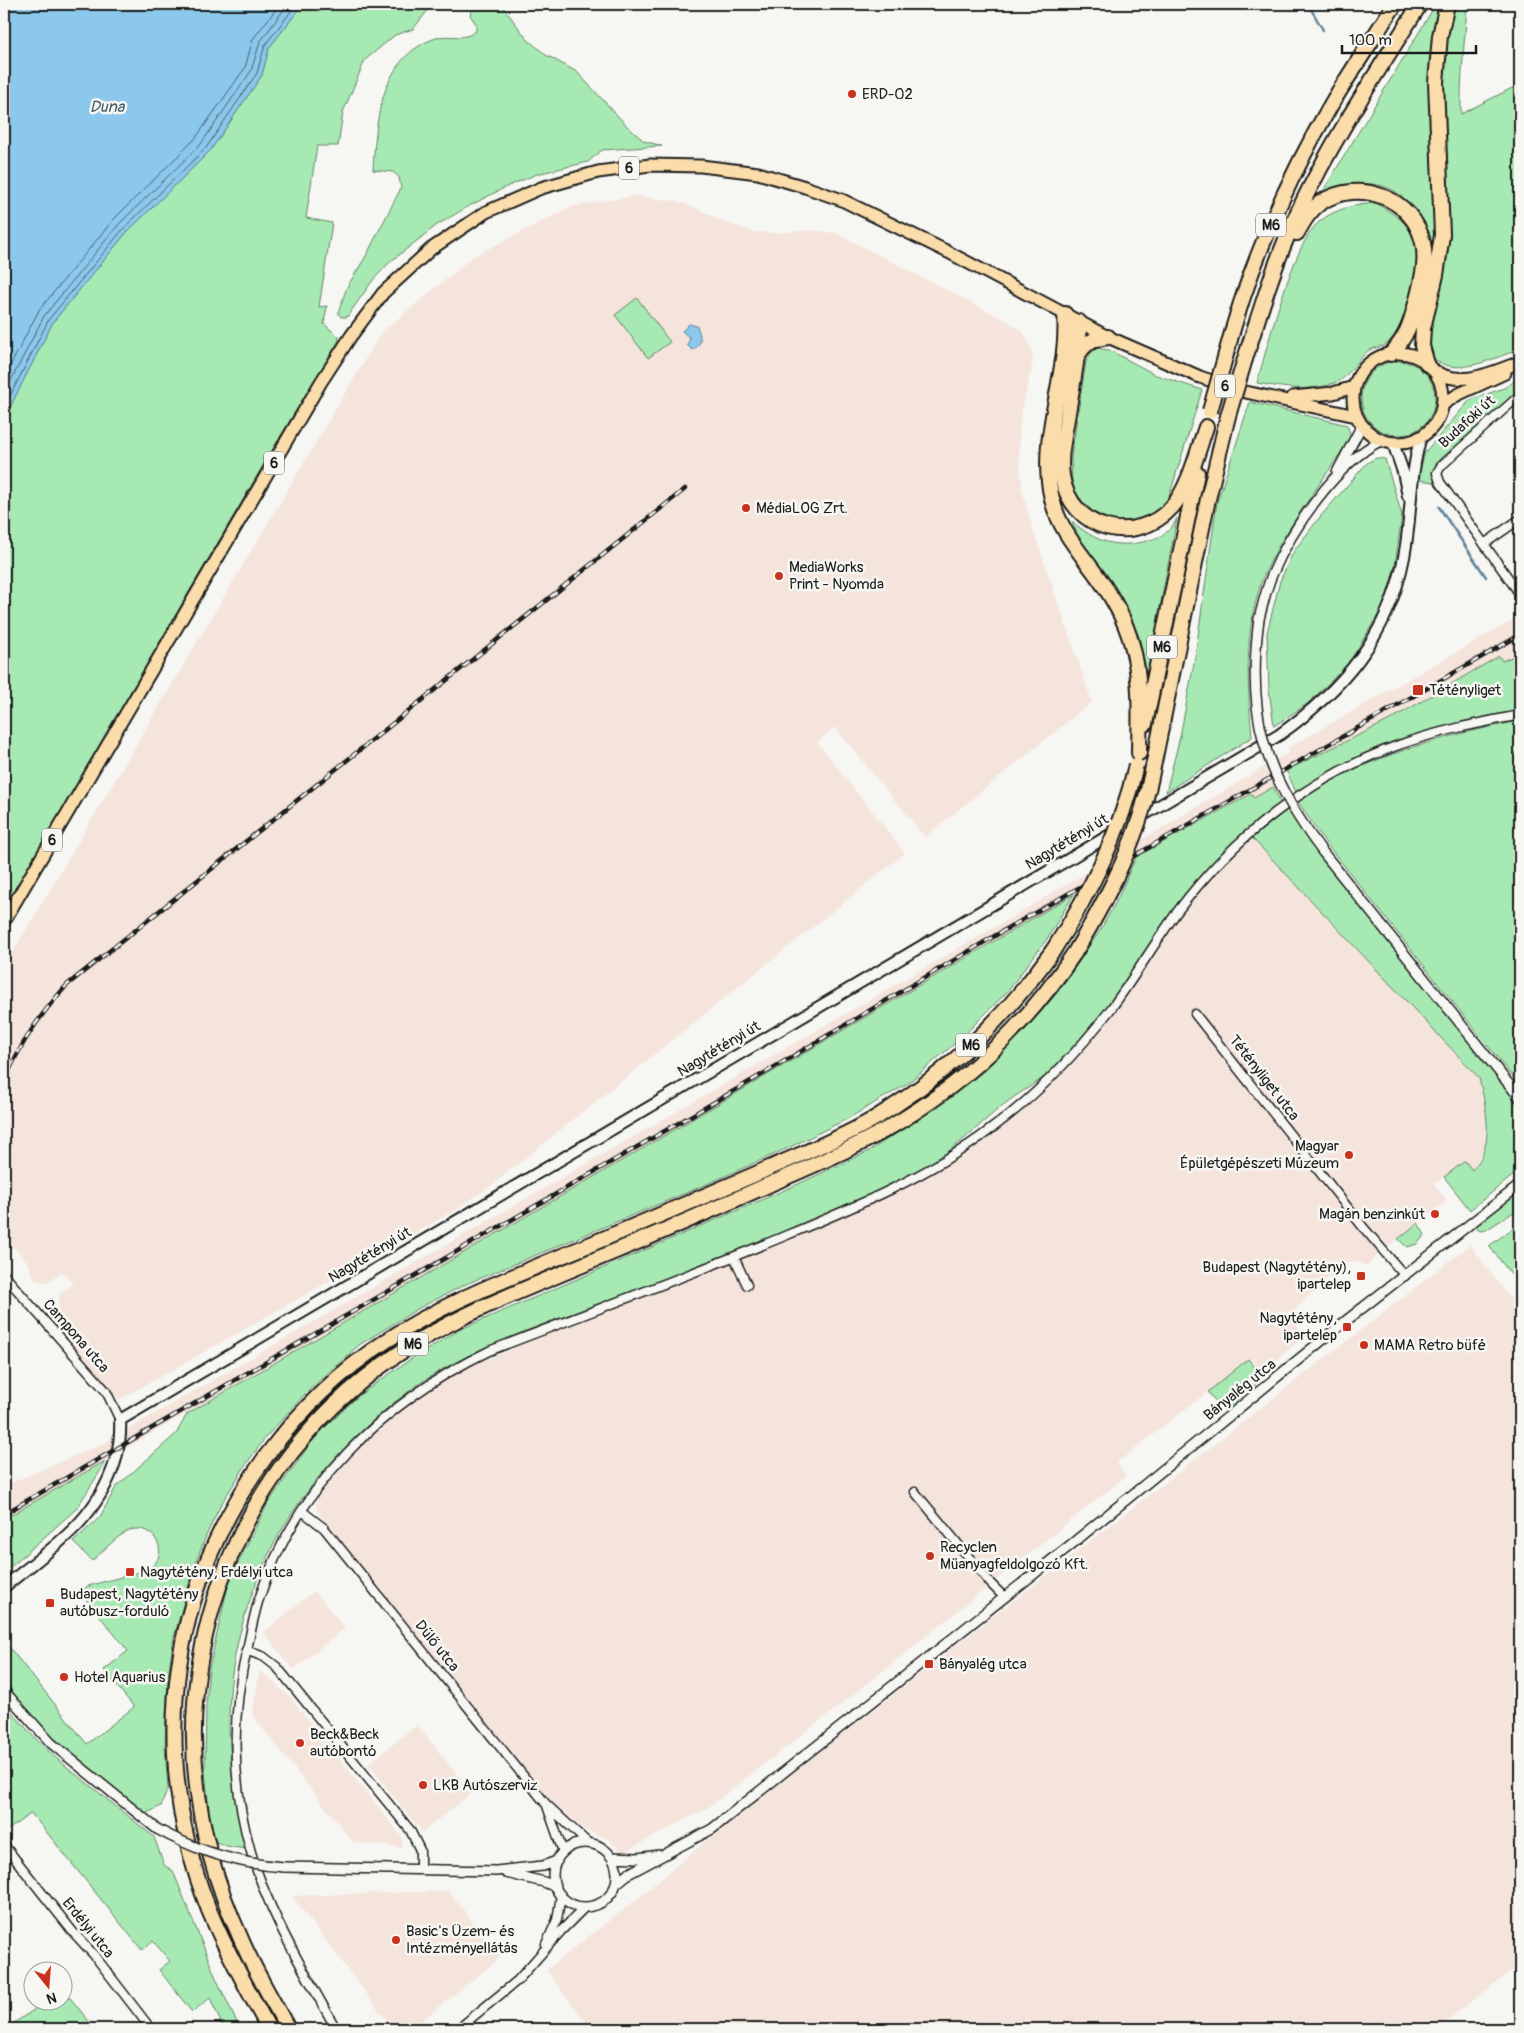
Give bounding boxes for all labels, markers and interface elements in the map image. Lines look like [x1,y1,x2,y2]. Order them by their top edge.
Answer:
scale bar [1342,22,1475,54]
text: 100 m [1349,31,1392,50]
place label: ERD-02 [862,85,913,104]
marker: ERD-02 [846,88,858,100]
water label: Duna [90,97,126,117]
road number: 6 [619,156,639,180]
road number: M6 [1256,214,1286,236]
road number: 6 [1215,374,1235,398]
street label: Budafoki út [1435,391,1500,452]
road number: 6 [264,452,284,474]
place label: MédiaLOG Zrt. [756,499,848,518]
marker: MédiaLOG Zrt. [740,502,752,514]
place label: MediaWorks Print - Nyomda [789,558,884,594]
marker: MediaWorks Print - Nyomda [773,570,785,582]
road number: M6 [1147,636,1177,659]
place label: Tétényliget [1429,681,1502,700]
marker: Tétényliget [1411,683,1425,697]
street label: Nagytétényi út [1022,809,1113,874]
road number: 6 [42,828,62,852]
street label: Nagytétényi út [674,1016,765,1081]
street label: Tétényliget utca [1225,1031,1303,1125]
road number: M6 [956,1034,986,1056]
place label: Magyar Épületgépészeti Múzeum [1180,1137,1340,1173]
marker: Magyar Épületgépészeti Múzeum [1343,1149,1355,1161]
place label: Magán benzinkút [1319,1205,1426,1224]
marker: Magán benzinkút [1429,1208,1441,1220]
street label: Nagytétényi út [325,1222,416,1287]
place label: Budapest (Nagytétény), ipartelep [1203,1258,1351,1294]
marker: Budapest (Nagytétény), ipartelep [1355,1270,1367,1282]
street label: Campona utca [39,1295,113,1377]
place label: Nagytétény, ipartelep [1259,1309,1337,1345]
marker: Nagytétény, ipartelep [1341,1321,1353,1333]
road number: M6 [398,1332,428,1356]
place label: MAMA Retro büfé [1374,1336,1486,1355]
marker: MAMA Retro büfé [1358,1339,1370,1351]
street label: Bányalég utca [1200,1355,1280,1425]
place label: Recyclen Műanyagfeldolgozó Kft. [940,1538,1088,1574]
marker: Recyclen Műanyagfeldolgozó Kft. [924,1550,936,1562]
place label: Nagytétény, Erdélyi utca [140,1563,293,1582]
marker: Nagytétény, Erdélyi utca [124,1566,136,1578]
place label: Budapest, Nagytétény autóbusz-forduló [60,1585,199,1621]
marker: Budapest, Nagytétény autóbusz-forduló [44,1597,56,1609]
street label: Dűlő utca [411,1617,463,1675]
place label: Bányalég utca [939,1655,1027,1674]
marker: Bányalég utca [923,1658,935,1670]
place label: Hotel Aquarius [74,1668,166,1687]
marker: Hotel Aquarius [58,1671,70,1683]
place label: Beck&Beck autóbontó [310,1725,380,1761]
marker: Beck&Beck autóbontó [294,1737,306,1749]
place label: LKB Autószerviz [433,1776,538,1795]
marker: LKB Autószerviz [417,1779,429,1791]
street label: Erdélyi utca [58,1894,118,1962]
place label: Basic's Üzem- és Intézményellátás [406,1922,518,1958]
marker: Basic's Üzem- és Intézményellátás [390,1934,402,1946]
north arrow [22,1960,72,2010]
text: N [45,1988,59,2007]

